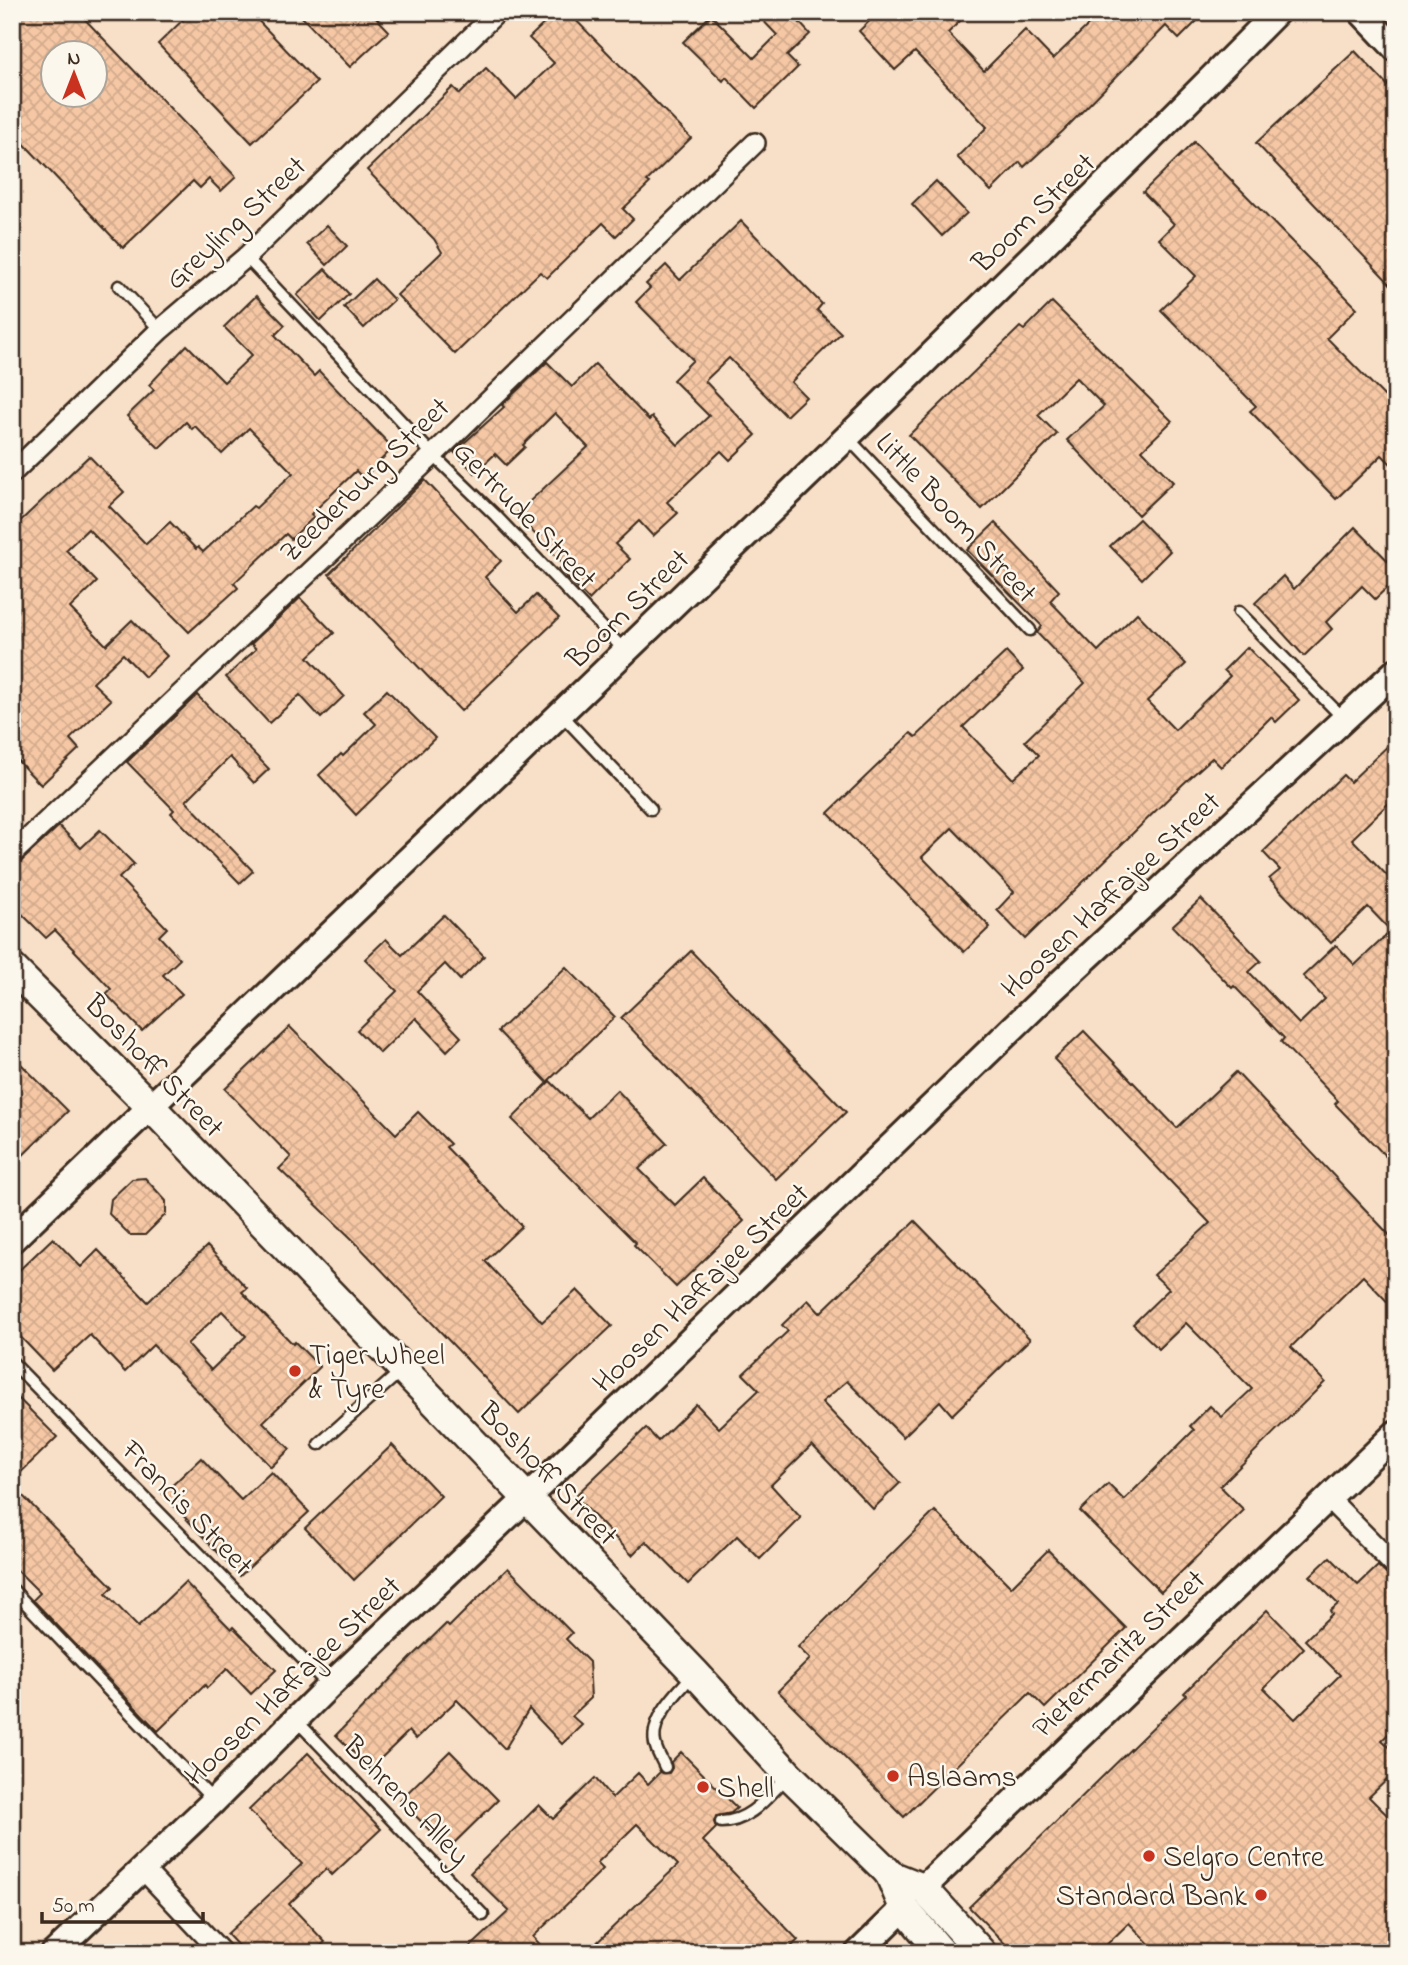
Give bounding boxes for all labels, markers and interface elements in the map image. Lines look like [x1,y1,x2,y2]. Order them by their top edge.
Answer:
north arrow [38,38,108,108]
text: N [68,46,81,73]
street label: Boom Street [962,144,1107,285]
street label: Greyling Street [156,147,318,302]
street label: Zeederburg Street [271,388,461,574]
street label: Little Boom Street [864,423,1046,615]
street label: Gertrude Street [442,432,606,600]
street label: Boom Street [556,540,701,681]
street label: Hoosen Haffajee Street [992,782,1232,1010]
street label: Boshoff Street [72,984,233,1149]
street label: Hoosen Haffajee Street [584,1174,821,1405]
place label: Tiger Wheel & Tyre [309,1335,445,1413]
marker: Tiger Wheel & Tyre [287,1363,303,1379]
street label: Boshoff Street [466,1392,627,1557]
street label: Francis Street [109,1430,262,1587]
street label: Pietermaritz Street [1023,1560,1217,1750]
street label: Hoosen Haffajee Street [176,1567,413,1798]
street label: Behrens Alley [330,1726,479,1877]
place label: Aslaams [907,1757,1017,1801]
place label: Shell [717,1768,774,1812]
marker: Aslaams [885,1768,901,1784]
marker: Shell [695,1779,711,1795]
place label: Selgro Centre [1163,1837,1325,1881]
marker: Selgro Centre [1141,1848,1157,1864]
place label: Standard Bank [1056,1876,1248,1920]
scale bar [42,1881,203,1925]
marker: Standard Bank [1253,1887,1269,1903]
text: 50 m [52,1892,95,1922]

